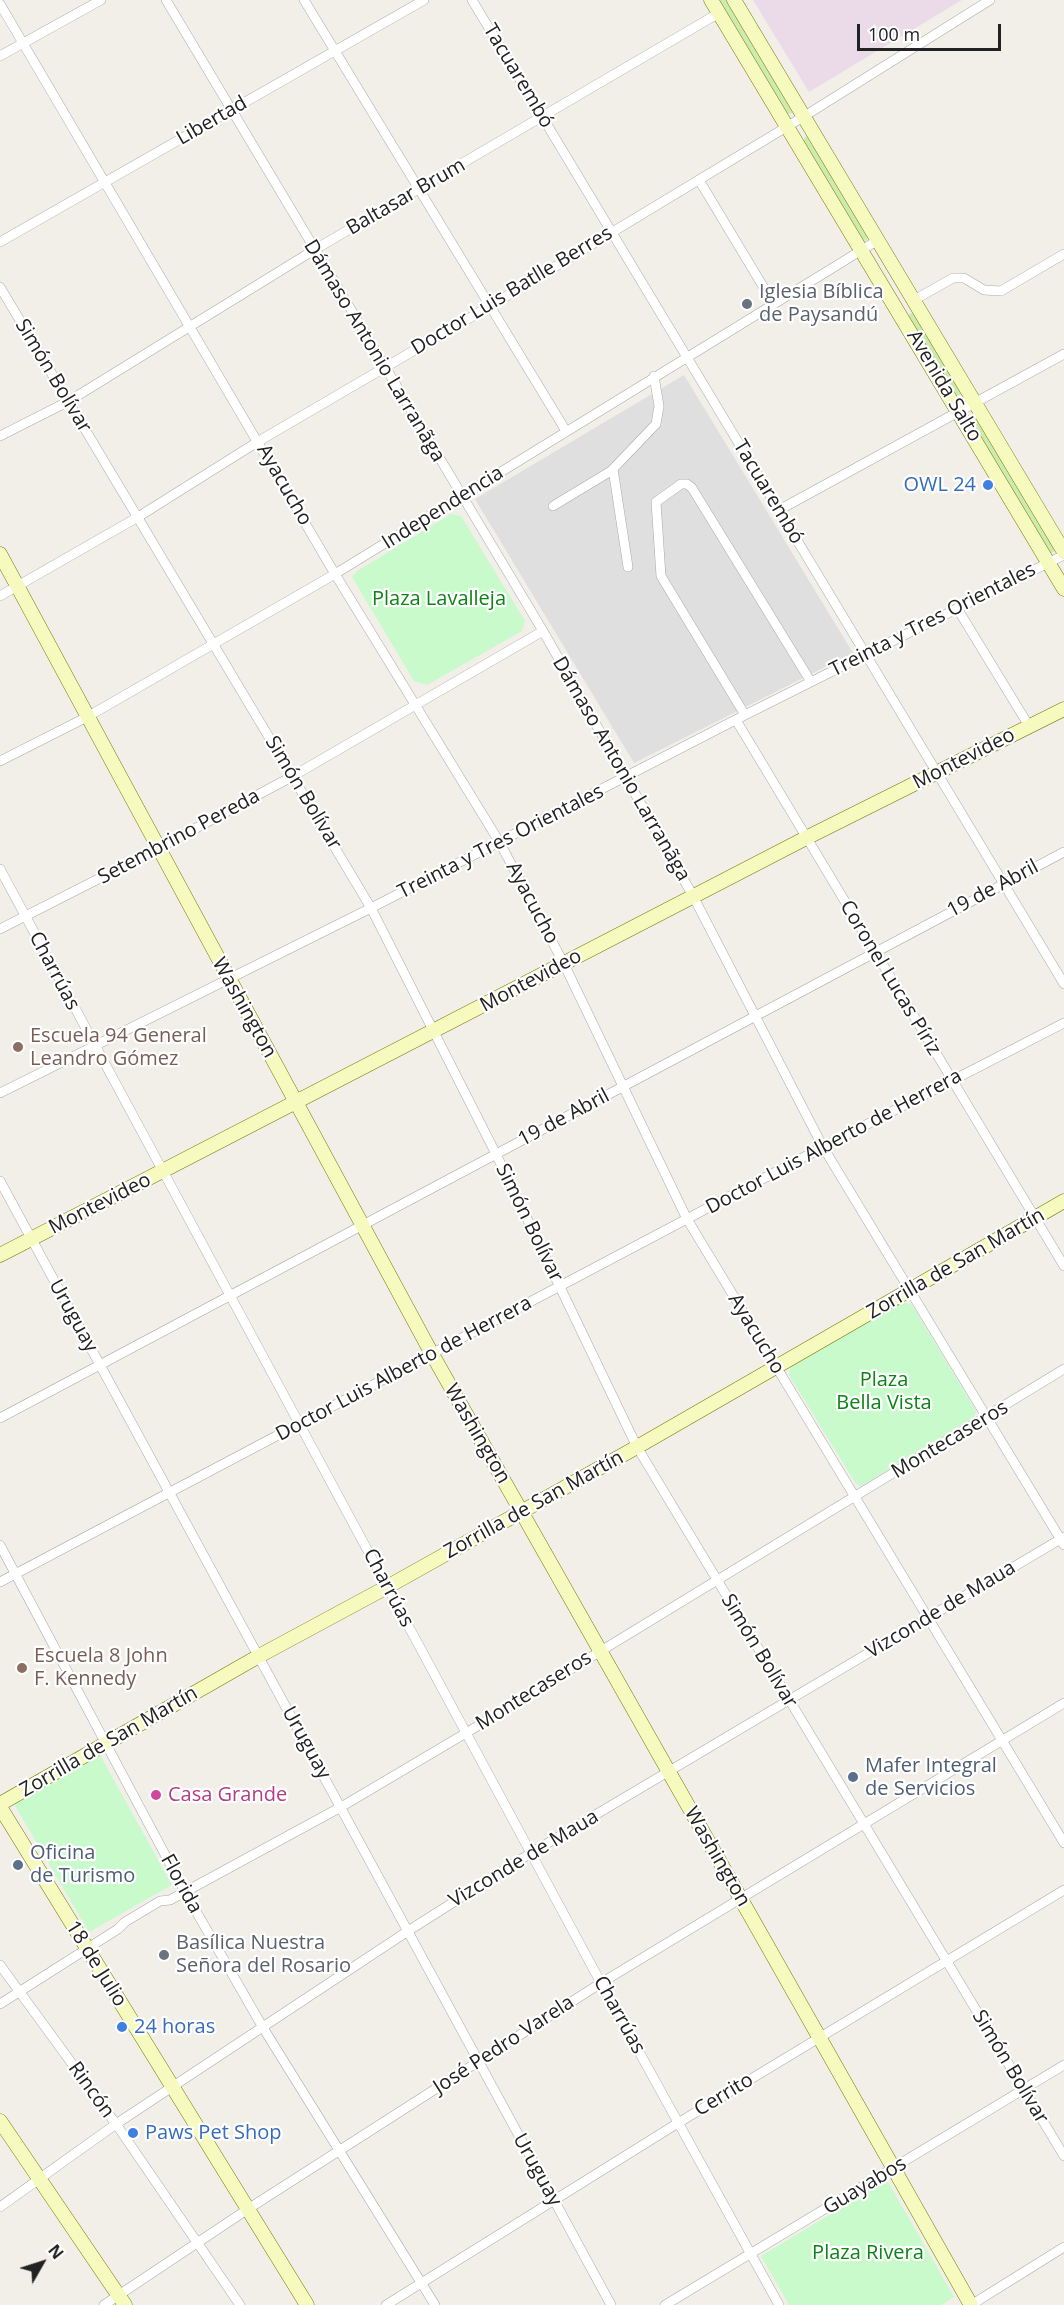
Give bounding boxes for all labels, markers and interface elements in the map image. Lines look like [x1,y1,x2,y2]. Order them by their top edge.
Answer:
scale bar [860,12,1004,50]
street label: Tacuarembó [478,20,558,132]
text: 100 m [868,22,920,46]
street label: Libertad [172,91,252,151]
street label: Baltasar Brum [342,153,470,241]
street label: Doctor Luis Batlle Berres [407,221,617,361]
street label: Dámaso Antonio Larranãga [298,236,450,466]
place label: Iglesia Bíblica de Paysandú [759,280,884,327]
marker: Iglesia Bíblica de Paysandú [740,297,754,311]
street label: Simón Bolívar [10,315,96,437]
street label: Avenida Salto [901,326,987,446]
street label: Tacuarembó [728,436,808,548]
street label: Ayacucho [251,440,317,530]
street label: Independencia [378,461,508,555]
place label: OWL 24 [903,473,976,497]
marker: OWL 24 [981,478,995,492]
street label: Treinta y Tres Orientales [826,558,1040,682]
park label: Plaza Lavalleja [372,587,506,611]
street label: Dámaso Antonio Larranãga [547,653,695,885]
street label: Montevideo [909,723,1019,795]
street label: Simón Bolívar [260,732,346,854]
street label: Treinta y Tres Orientales [394,780,608,904]
street label: Setembrino Pereda [94,784,264,890]
street label: 19 de Abril [943,855,1043,923]
street label: Ayacucho [500,858,564,948]
street label: Coronel Lucas Píriz [834,896,946,1060]
street label: Charrúas [23,928,85,1014]
street label: Montevideo [476,944,586,1018]
street label: Washington [207,954,281,1062]
place label: Escuela 94 General Leandro Gómez [30,1024,207,1071]
marker: Escuela 94 General Leandro Gómez [11,1040,25,1054]
street label: Doctor Luis Alberto de Herrera [702,1064,966,1220]
street label: 19 de Abril [514,1084,614,1152]
street label: Simón Bolívar [490,1160,568,1286]
street label: Montevideo [45,1168,155,1240]
street label: Zorrilla de San Martín [863,1203,1049,1325]
street label: Uruguay [43,1276,103,1356]
street label: Ayacucho [723,1289,789,1379]
street label: Doctor Luis Alberto de Herrera [272,1291,536,1447]
park label: Plaza Bella Vista [836,1368,932,1415]
street label: Washington [439,1380,515,1488]
street label: Montecaseros [887,1396,1013,1484]
street label: Zorrilla de San Martín [440,1446,628,1564]
street label: Charrúas [357,1545,419,1631]
street label: Vizconde de Maua [862,1556,1020,1664]
street label: Simón Bolívar [716,1590,802,1712]
place label: Escuela 8 John F. Kennedy [34,1644,168,1691]
street label: Montecaseros [472,1646,596,1736]
marker: Escuela 8 John F. Kennedy [15,1661,29,1675]
street label: Zorrilla de San Martín [16,1681,202,1803]
street label: Uruguay [276,1703,336,1783]
place label: Mafer Integral de Servicios [865,1754,997,1801]
marker: Mafer Integral de Servicios [846,1770,860,1784]
place label: Casa Grande [168,1783,287,1807]
marker: Casa Grande [149,1788,163,1802]
street label: Washington [679,1803,755,1911]
street label: Vizconde de Maua [445,1805,603,1913]
place label: Oficina de Turismo [30,1841,135,1888]
street label: Florida [155,1850,207,1918]
marker: Oficina de Turismo [11,1858,25,1872]
street label: 18 de Julio [60,1917,132,2011]
place label: Basílica Nuestra Señora del Rosario [176,1931,351,1978]
marker: Basílica Nuestra Señora del Rosario [157,1948,171,1962]
street label: Charrúas [588,1972,650,2058]
street label: José Pedro Varela [429,1991,579,2099]
street label: Simón Bolívar [967,2006,1053,2128]
place label: 24 horas [134,2015,215,2039]
marker: 24 horas [115,2020,129,2034]
street label: Rincón [63,2057,119,2123]
street label: Cerrito [690,2068,758,2122]
place label: Paws Pet Shop [145,2121,281,2145]
marker: Paws Pet Shop [126,2126,140,2140]
street label: Uruguay [507,2130,567,2210]
street label: Guayabos [819,2152,911,2220]
north arrow [12,2233,72,2293]
text: N [43,2240,69,2264]
park label: Plaza Rivera [812,2241,924,2265]

